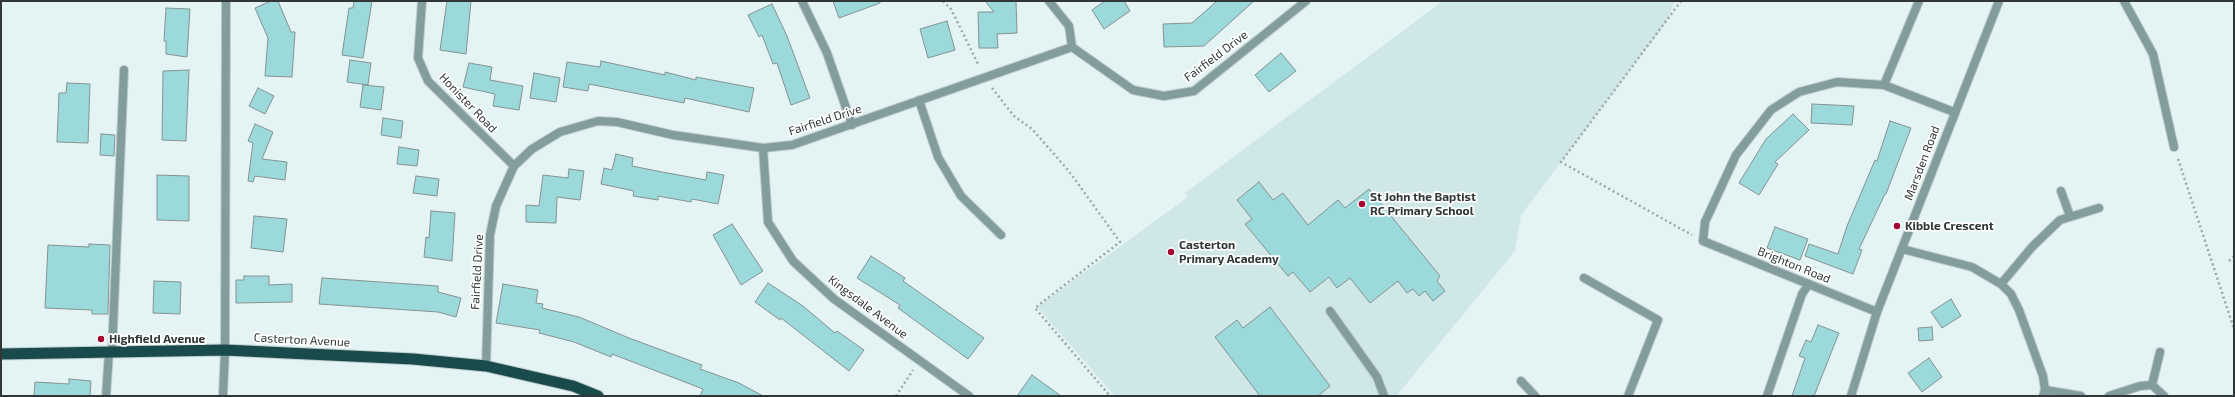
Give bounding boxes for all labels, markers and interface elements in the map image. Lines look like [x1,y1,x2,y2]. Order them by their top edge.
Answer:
street label: Fairfield Drive [1181,27,1251,85]
street label: Honister Road [436,70,500,136]
street label: Fairfield Drive [787,101,863,139]
street label: Marsden Road [1901,124,1943,202]
place label: St John the Baptist RC Primary School [1370,190,1476,218]
marker: St John the Baptist RC Primary School [1357,199,1367,209]
place label: Kibble Crescent [1905,219,1994,233]
marker: Kibble Crescent [1892,221,1902,231]
street label: Fairfield Drive [468,234,486,310]
place label: Casterton Primary Academy [1179,238,1279,266]
street label: Brighton Road [1755,244,1833,286]
marker: Casterton Primary Academy [1166,247,1176,257]
street label: Kingsdale Avenue [825,272,911,342]
street label: Casterton Avenue [253,330,351,350]
place label: Highfield Avenue [109,332,205,346]
marker: Highfield Avenue [96,334,106,344]

